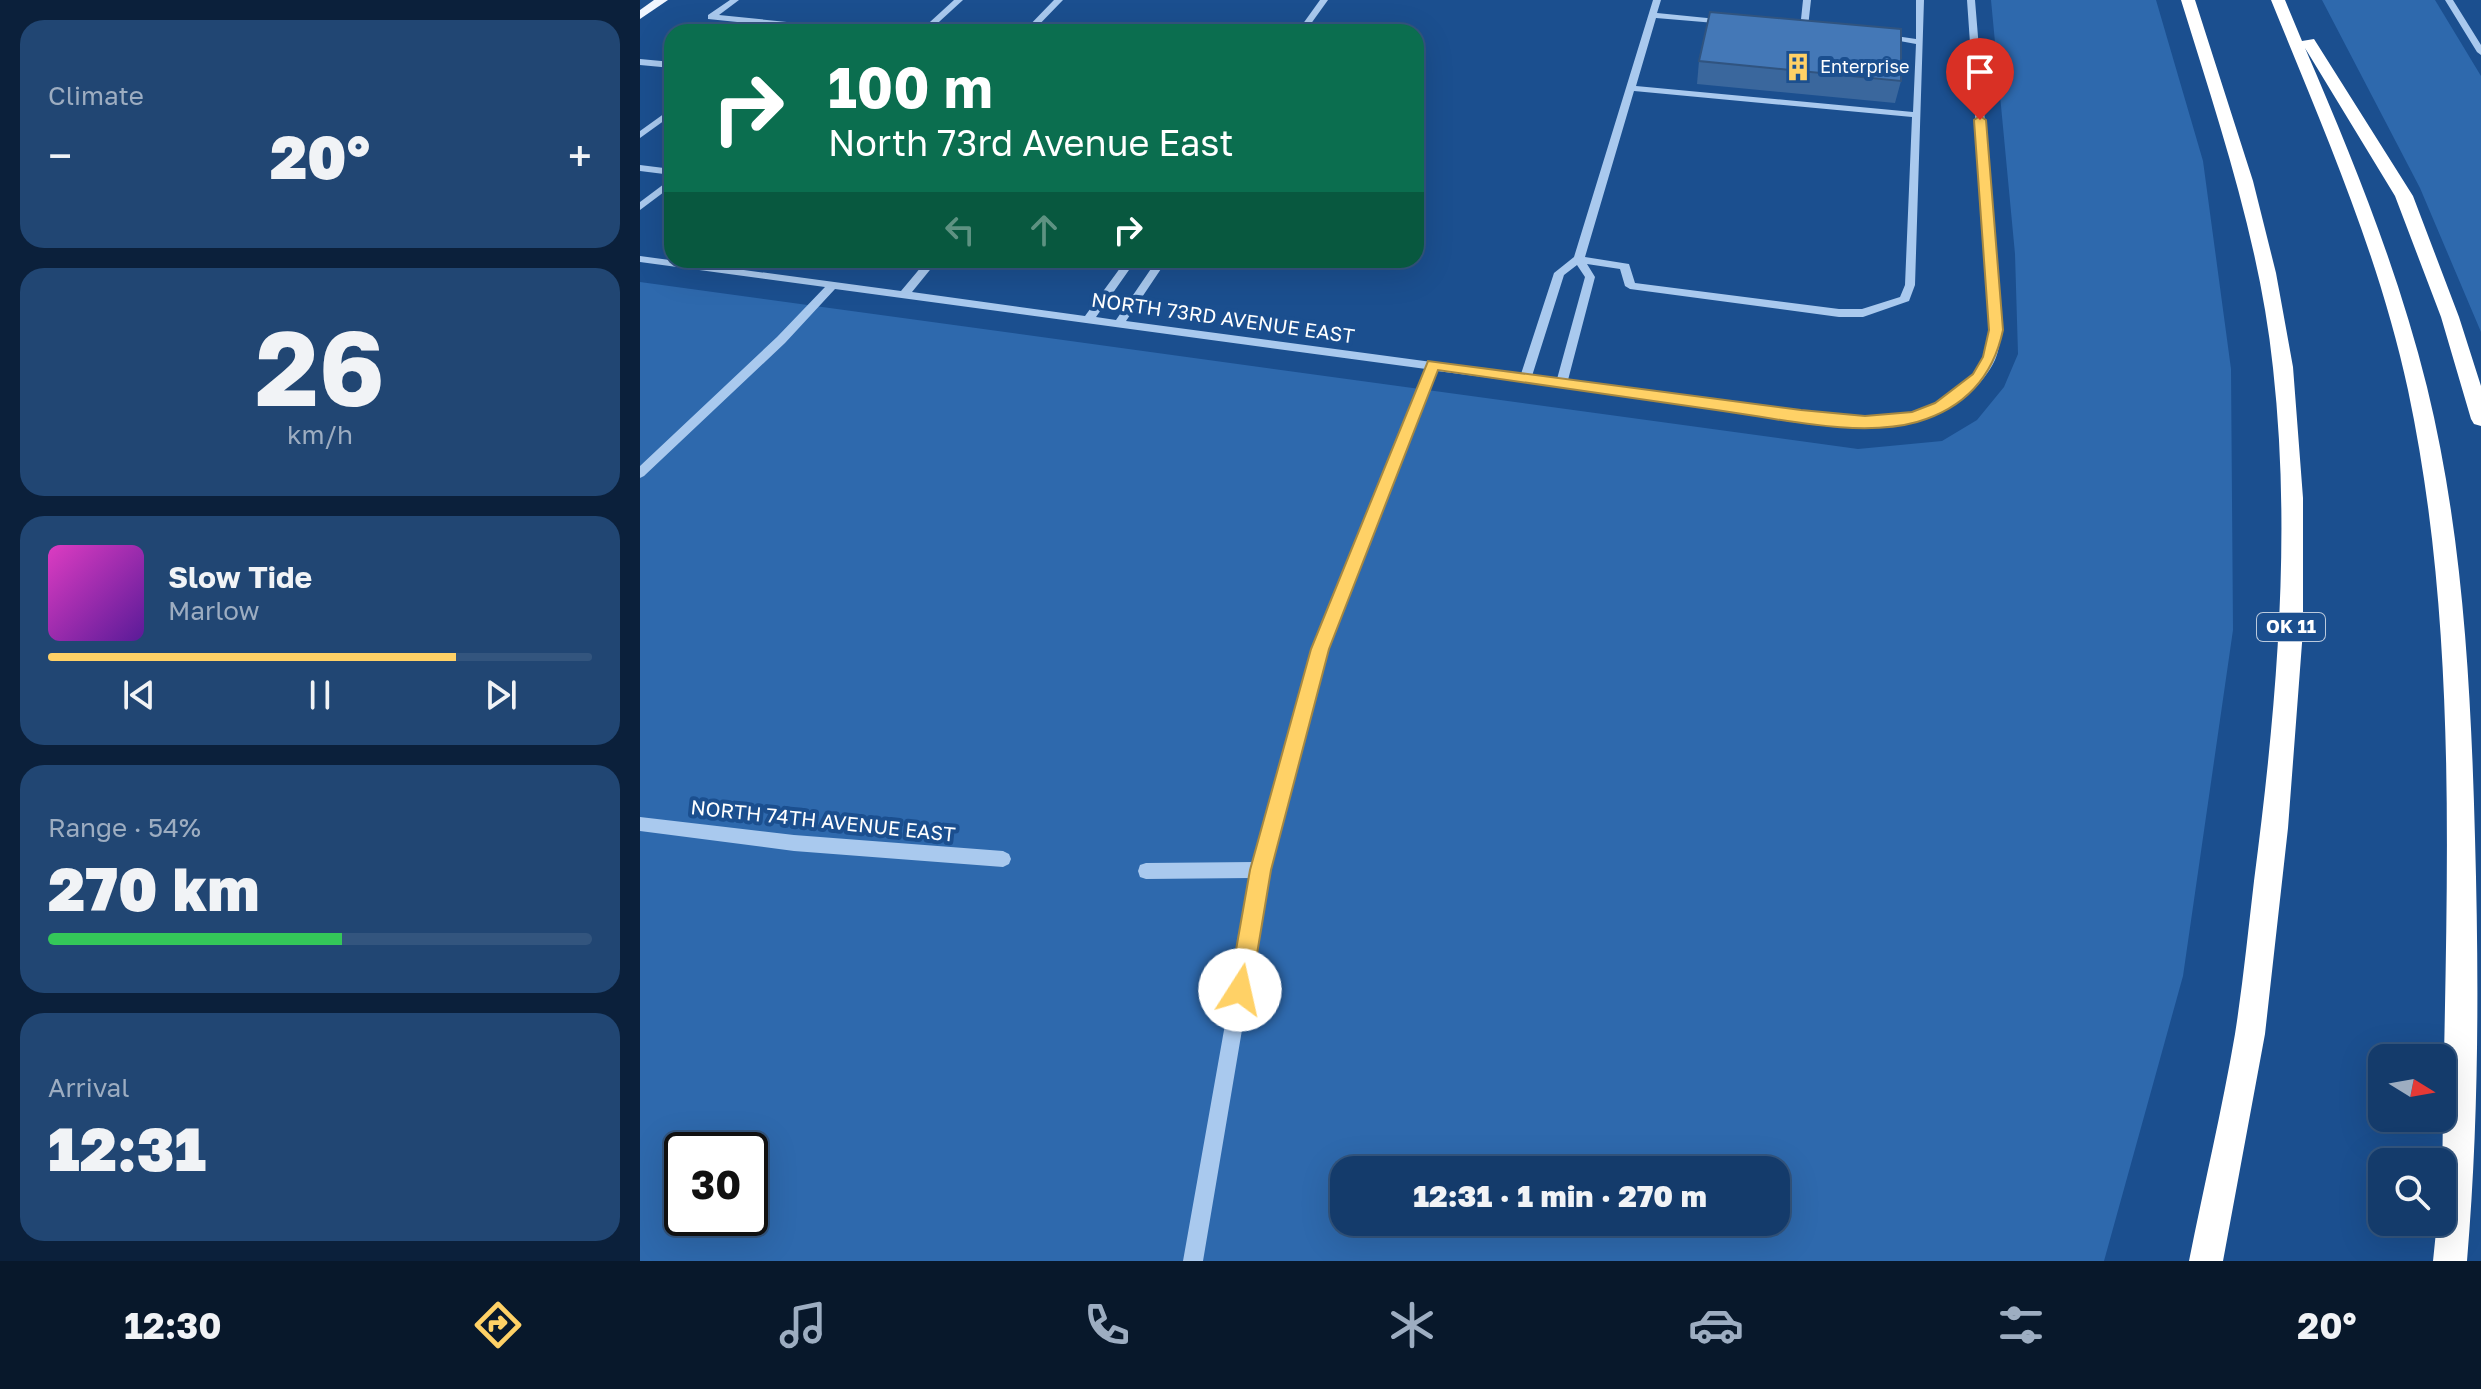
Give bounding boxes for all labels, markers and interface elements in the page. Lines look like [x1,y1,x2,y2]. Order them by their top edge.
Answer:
pin [1946,38,2014,120]
icon: arrive [1958,50,2002,94]
building icon: Enterprise [1783,52,1813,82]
text: 100 m [828,53,993,120]
place label: Enterprise [1820,55,1909,77]
icon: right [696,56,800,160]
text: Climate [48,80,144,111]
text: 20° [270,120,370,192]
text: North 73rd Avenue East [828,121,1234,164]
text: − [48,129,72,182]
text: + [568,129,592,182]
icon: left [938,208,982,252]
icon: ahead [1022,208,1066,252]
icon: right [1106,208,1150,252]
street label: NORTH 73RD AVENUE EAST [1090,287,1356,347]
text: 26 [255,304,385,429]
text: km/h [287,419,353,450]
text: Slow Tide [168,559,312,595]
text: Marlow [168,595,260,626]
road number: OK 11 [2257,613,2325,641]
icon: previous [117,673,161,717]
icon: pause [298,673,342,717]
icon: next [479,673,523,717]
street label: NORTH 74TH AVENUE EAST [690,794,957,846]
text: Range · 54% [48,812,201,843]
text: 270 km [48,852,260,924]
position arrow [1198,948,1282,1032]
north arrow [2368,1044,2456,1132]
map controls [2368,1044,2456,1236]
text: Arrival [48,1072,129,1103]
text: 12:31 [48,1112,206,1184]
speed limit sign: 30 [664,1132,768,1236]
button: search [2368,1148,2456,1236]
text: 12:31 · 1 min · 270 m [1413,1178,1707,1214]
icon: directions [470,1297,526,1353]
icon: music [775,1297,831,1353]
icon: phone [1079,1297,1135,1353]
icon: climate [1384,1297,1440,1353]
icon: car [1688,1297,1744,1353]
icon: filters [1993,1297,2049,1353]
text: 12:30 [124,1304,222,1347]
text: 20° [2297,1304,2357,1347]

